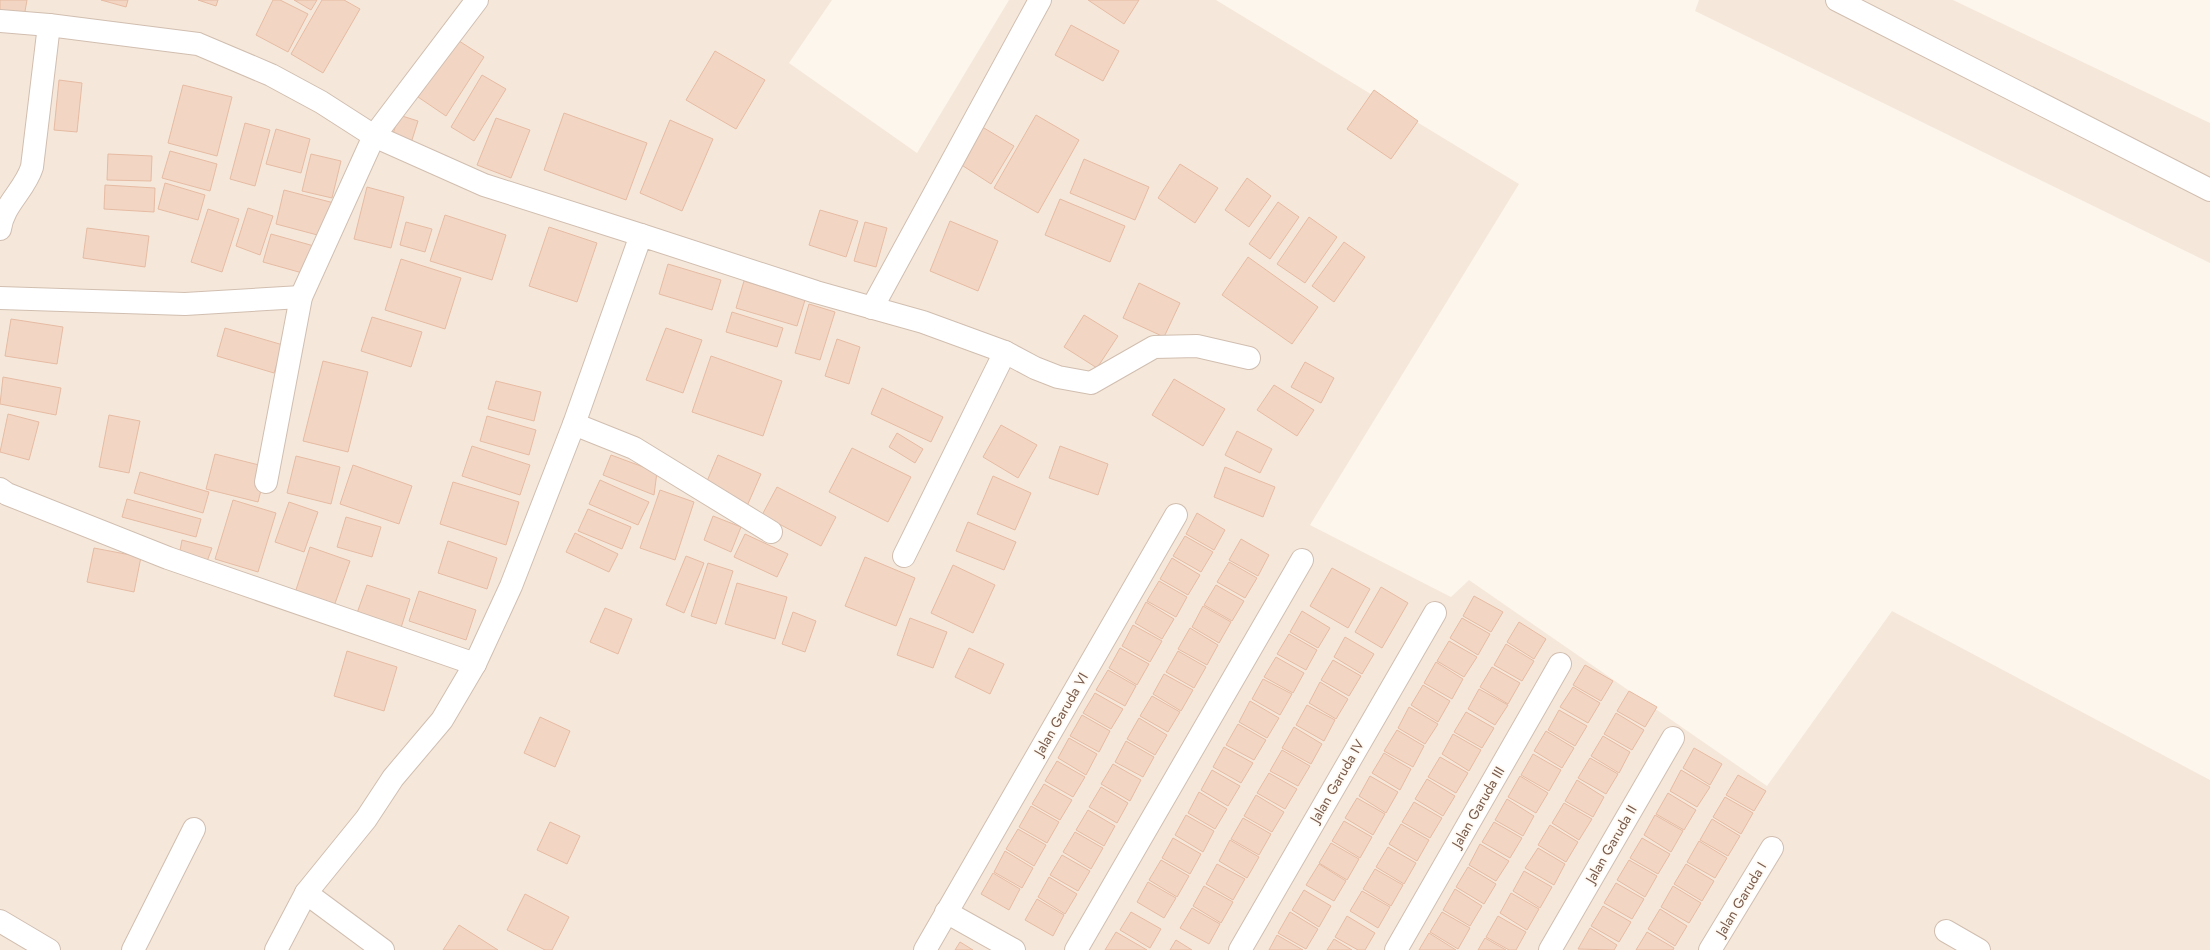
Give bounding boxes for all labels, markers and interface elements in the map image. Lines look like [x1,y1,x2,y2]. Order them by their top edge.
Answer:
street label: Jalan Garuda VI [1028,669,1093,761]
street label: Jalan Garuda IV [1304,735,1369,828]
street label: Jalan Garuda III [1446,763,1509,853]
street label: Jalan Garuda II [1580,801,1641,888]
street label: Jalan Garuda I [1710,858,1771,942]

